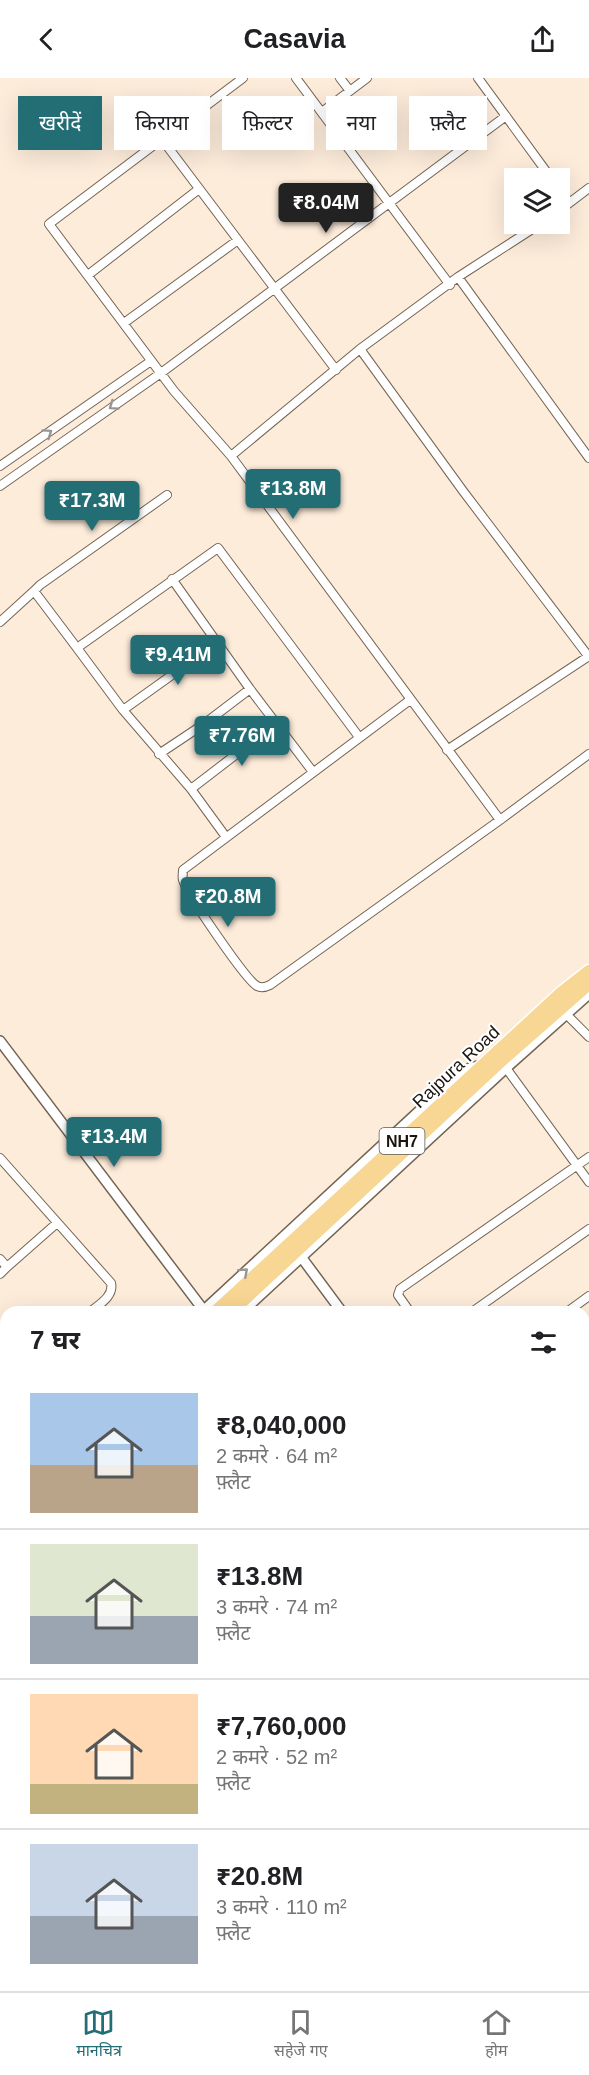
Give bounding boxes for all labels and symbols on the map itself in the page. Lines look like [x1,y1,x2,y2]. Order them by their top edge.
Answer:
pin: ₹8.04M [277,183,375,234]
one-way arrow [109,399,120,410]
one-way arrow [41,429,52,440]
pin: ₹13.8M [244,469,342,520]
pin: ₹17.3M [43,481,141,532]
pin: ₹9.41M [129,635,227,686]
pin: ₹7.76M [193,716,291,767]
pin: ₹20.8M [179,877,277,928]
street label: Rajpura Road [409,1022,503,1112]
pin: ₹13.4M [65,1117,163,1168]
road number: NH7 [380,1128,424,1154]
one-way arrow [238,1268,248,1279]

